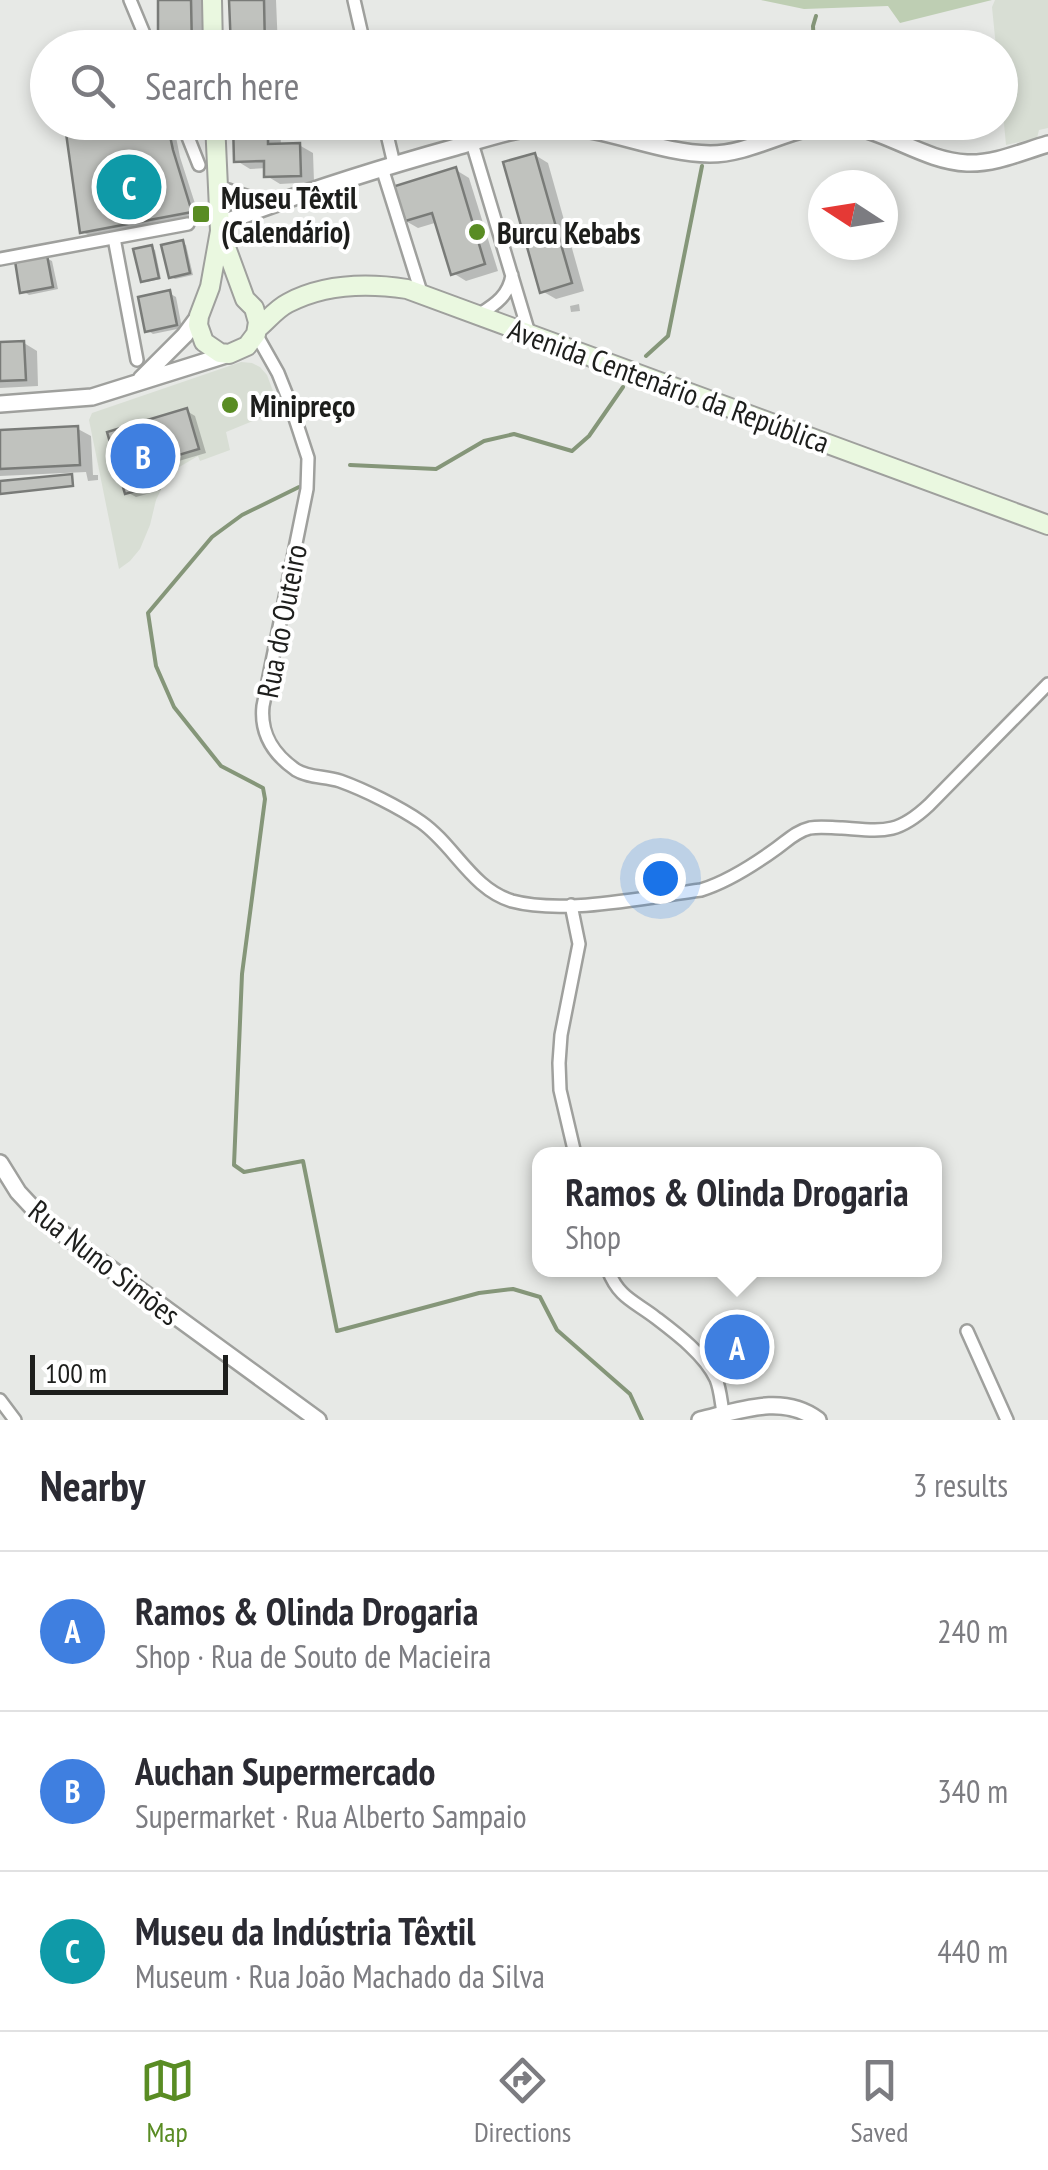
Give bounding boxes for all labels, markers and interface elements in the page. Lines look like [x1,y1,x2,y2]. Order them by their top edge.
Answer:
search box [30,30,1018,140]
icon: search [65,58,120,113]
text: Search here [145,61,299,110]
pin: C [96,150,162,224]
north arrow [808,170,898,260]
place label: Museu Têxtil (Calendário) [221,178,358,251]
marker: Museu Têxtil (Calendário) [190,203,212,225]
place label: Burcu Kebabs [497,213,641,252]
marker: Burcu Kebabs [466,221,488,243]
street label: Avenida Centenário da República [503,309,835,461]
place label: Minipreço [250,386,355,425]
marker: Minipreço [219,394,241,416]
pin: B [110,418,176,494]
street label: Rua do Outeiro [247,541,315,701]
your location [635,853,686,904]
popup [532,1147,942,1277]
text: Ramos & Olinda Drogaria [565,1167,909,1216]
street label: Rua Nuno Simões [21,1191,189,1333]
text: Shop [565,1216,621,1258]
pin: A [704,1310,770,1384]
scale bar [30,1350,228,1394]
text: 100 m [45,1354,107,1391]
text: Nearby [40,1458,145,1513]
text: 3 results [913,1464,1008,1506]
text: Ramos & Olinda Drogaria [135,1586,478,1635]
text: A [64,1610,81,1652]
text: 240 m [937,1610,1008,1652]
text: Shop · Rua de Souto de Macieira [135,1635,491,1677]
text: Auchan Supermercado [135,1746,435,1795]
text: B [65,1770,80,1812]
text: 340 m [937,1770,1008,1812]
text: Supermarket · Rua Alberto Sampaio [135,1795,527,1837]
text: Museu da Indústria Têxtil [135,1906,476,1955]
text: C [65,1930,80,1972]
text: 440 m [937,1930,1008,1972]
text: Museum · Rua João Machado da Silva [135,1955,545,1997]
tab: Map [140,2053,195,2150]
tab: Directions [474,2053,571,2150]
tab: Saved [851,2053,908,2150]

